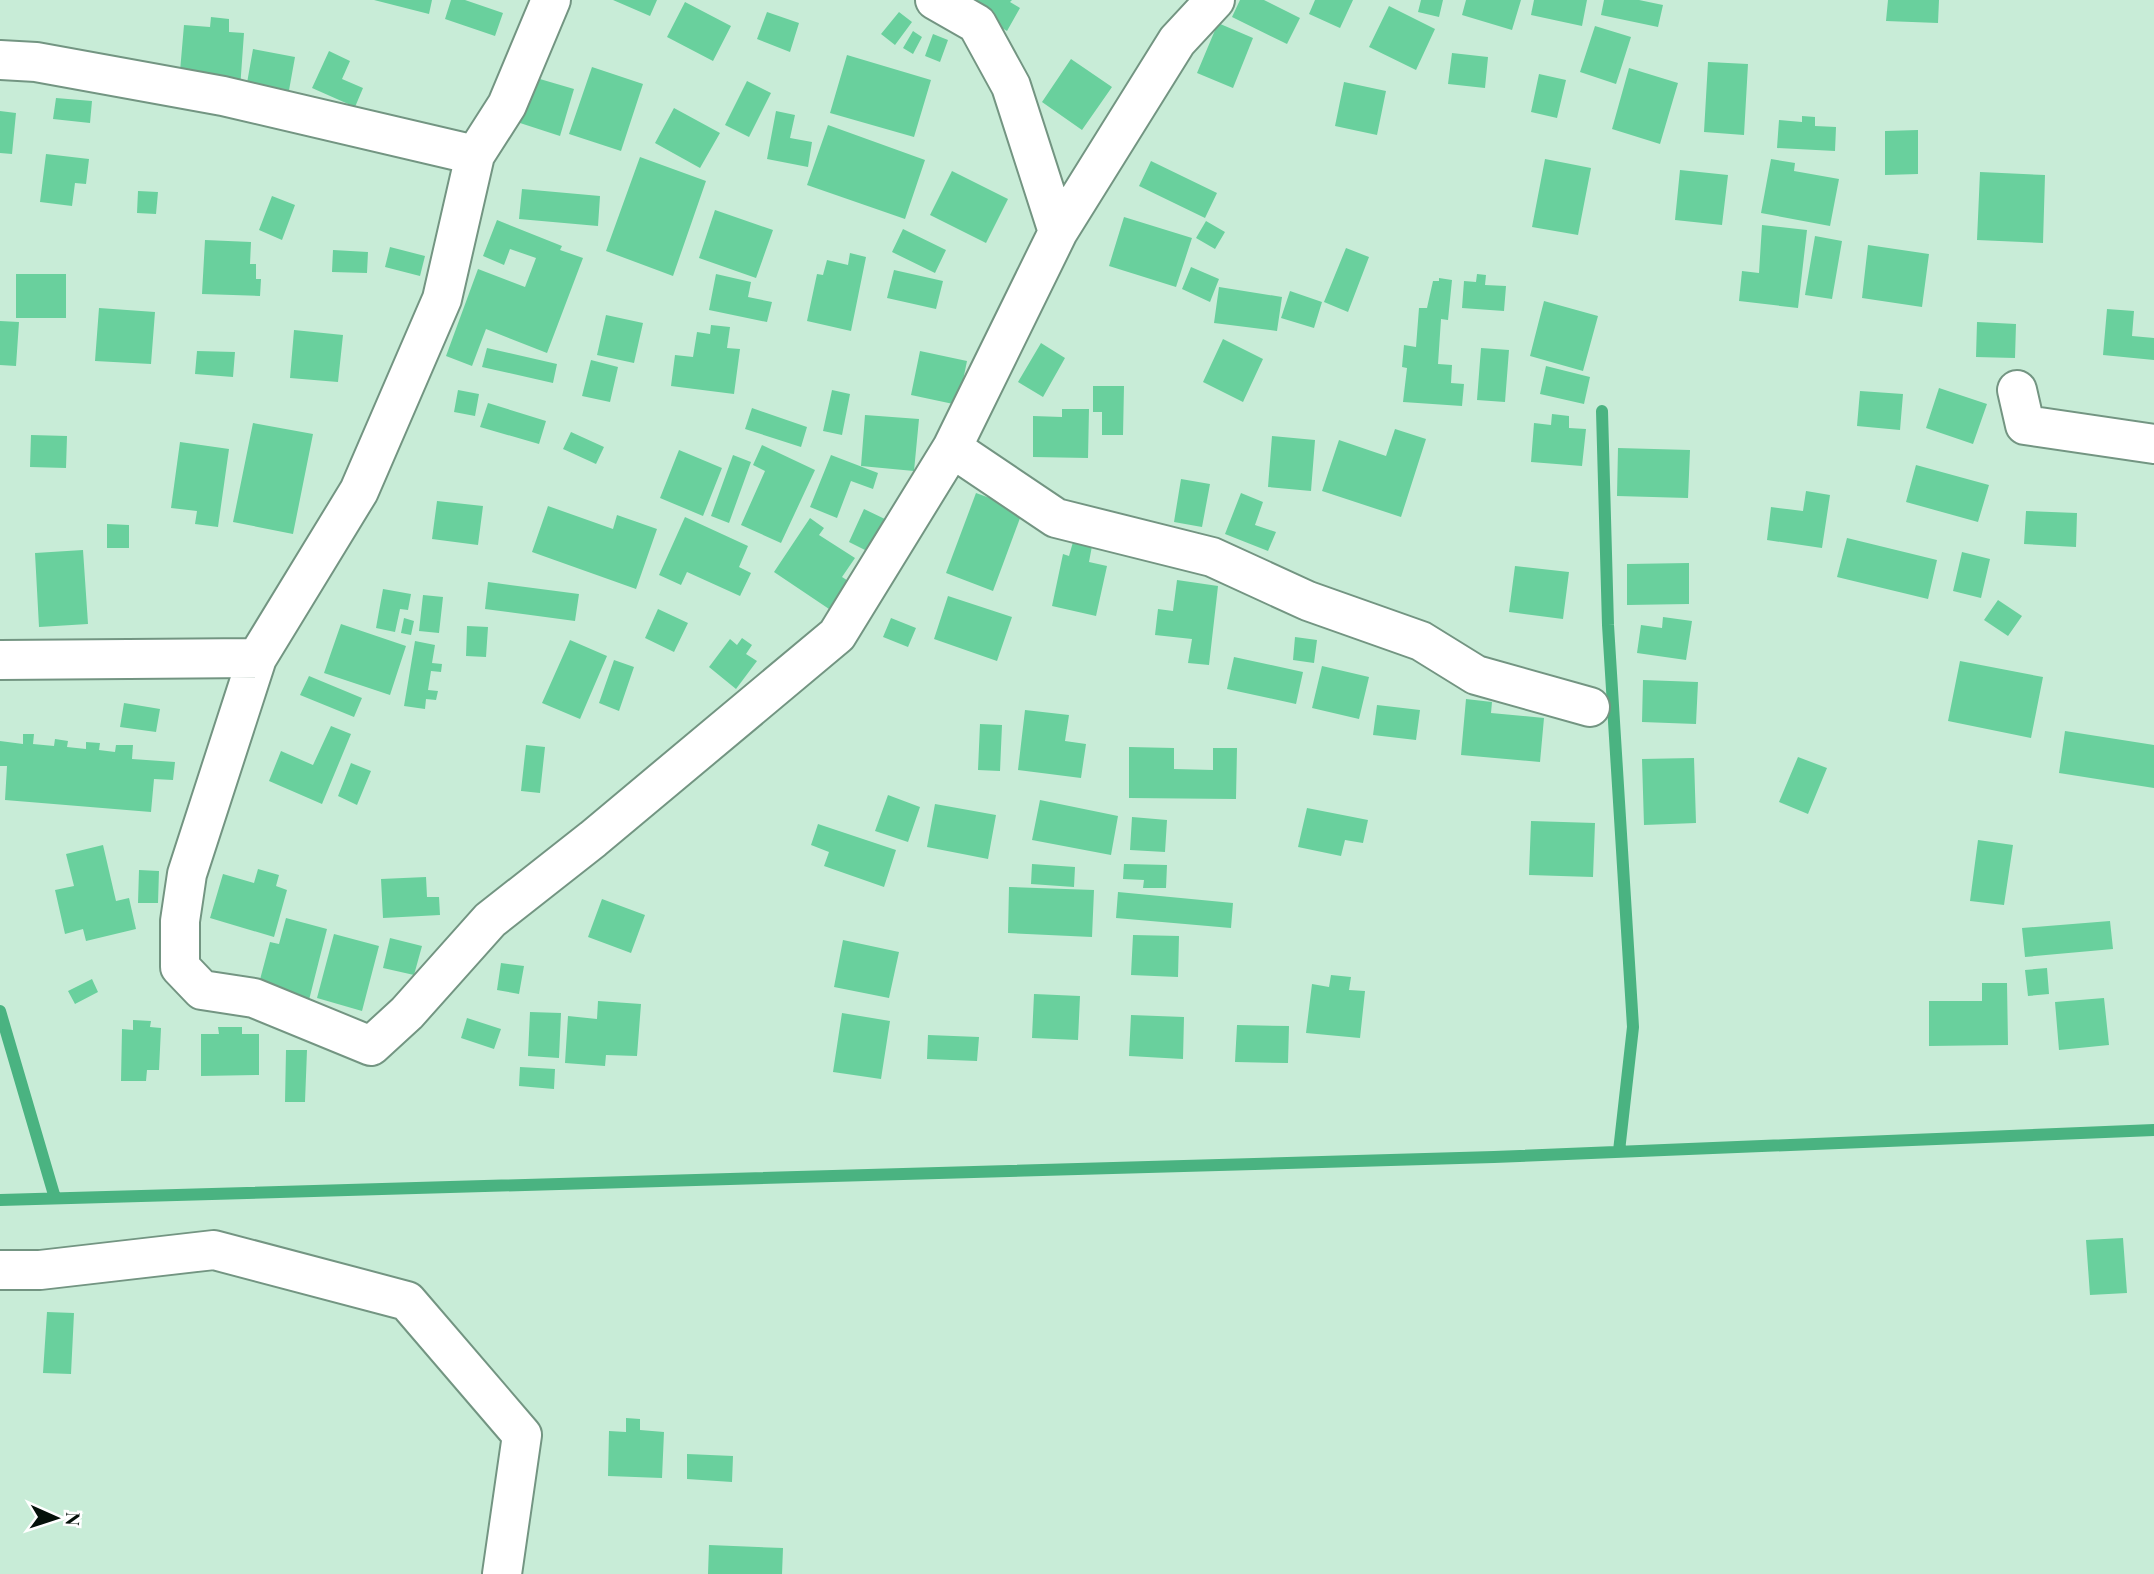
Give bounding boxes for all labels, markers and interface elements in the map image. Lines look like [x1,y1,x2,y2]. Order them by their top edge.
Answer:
north arrow [21,1483,91,1553]
text: N [61,1511,87,1527]

